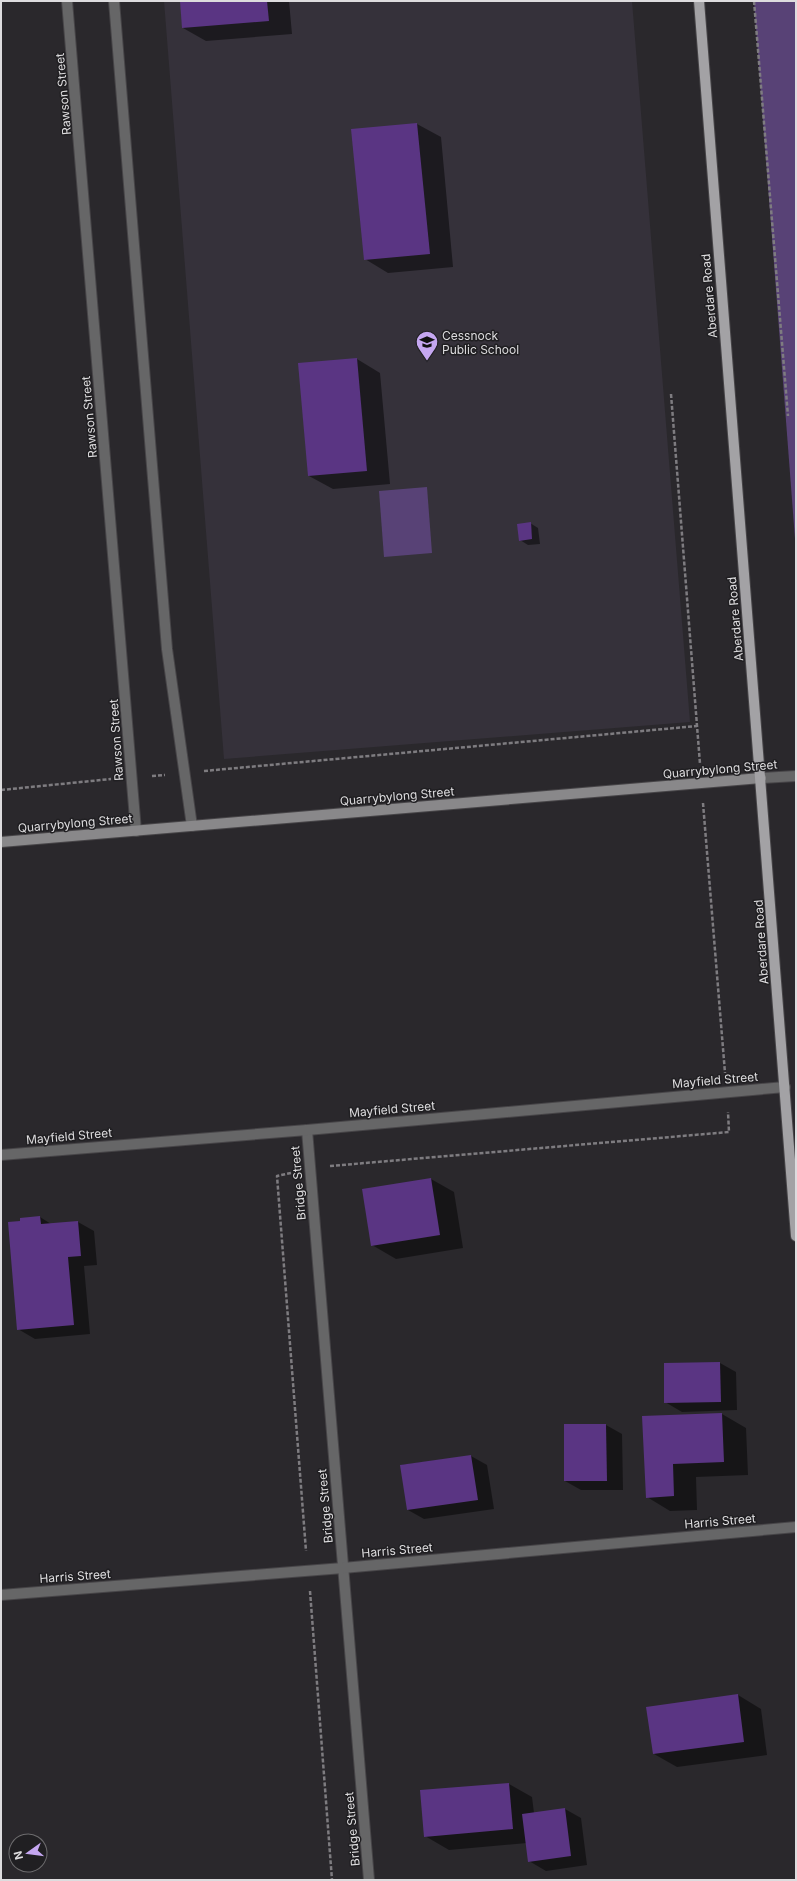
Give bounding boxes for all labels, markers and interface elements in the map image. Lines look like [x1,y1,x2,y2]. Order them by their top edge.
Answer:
street label: Rawson Street [52,52,74,136]
street label: Aberdare Road [698,253,720,339]
place label: Cessnock Public School [442,328,519,357]
school or university icon: Cessnock Public School [414,329,440,362]
street label: Rawson Street [78,375,100,459]
street label: Aberdare Road [724,576,746,662]
street label: Rawson Street [106,698,126,781]
street label: Quarrybylong Street [662,757,778,781]
street label: Quarrybylong Street [339,784,455,808]
street label: Quarrybylong Street [17,811,133,835]
street label: Aberdare Road [751,899,771,985]
street label: Mayfield Street [671,1069,759,1091]
street label: Mayfield Street [348,1098,436,1120]
street label: Mayfield Street [25,1125,113,1147]
street label: Bridge Street [287,1145,309,1221]
street label: Bridge Street [314,1468,336,1544]
street label: Harris Street [684,1510,756,1532]
street label: Harris Street [361,1539,433,1561]
street label: Harris Street [39,1566,111,1586]
street label: Bridge Street [341,1791,363,1867]
north arrow [8,1833,48,1873]
text: N [10,1850,26,1861]

